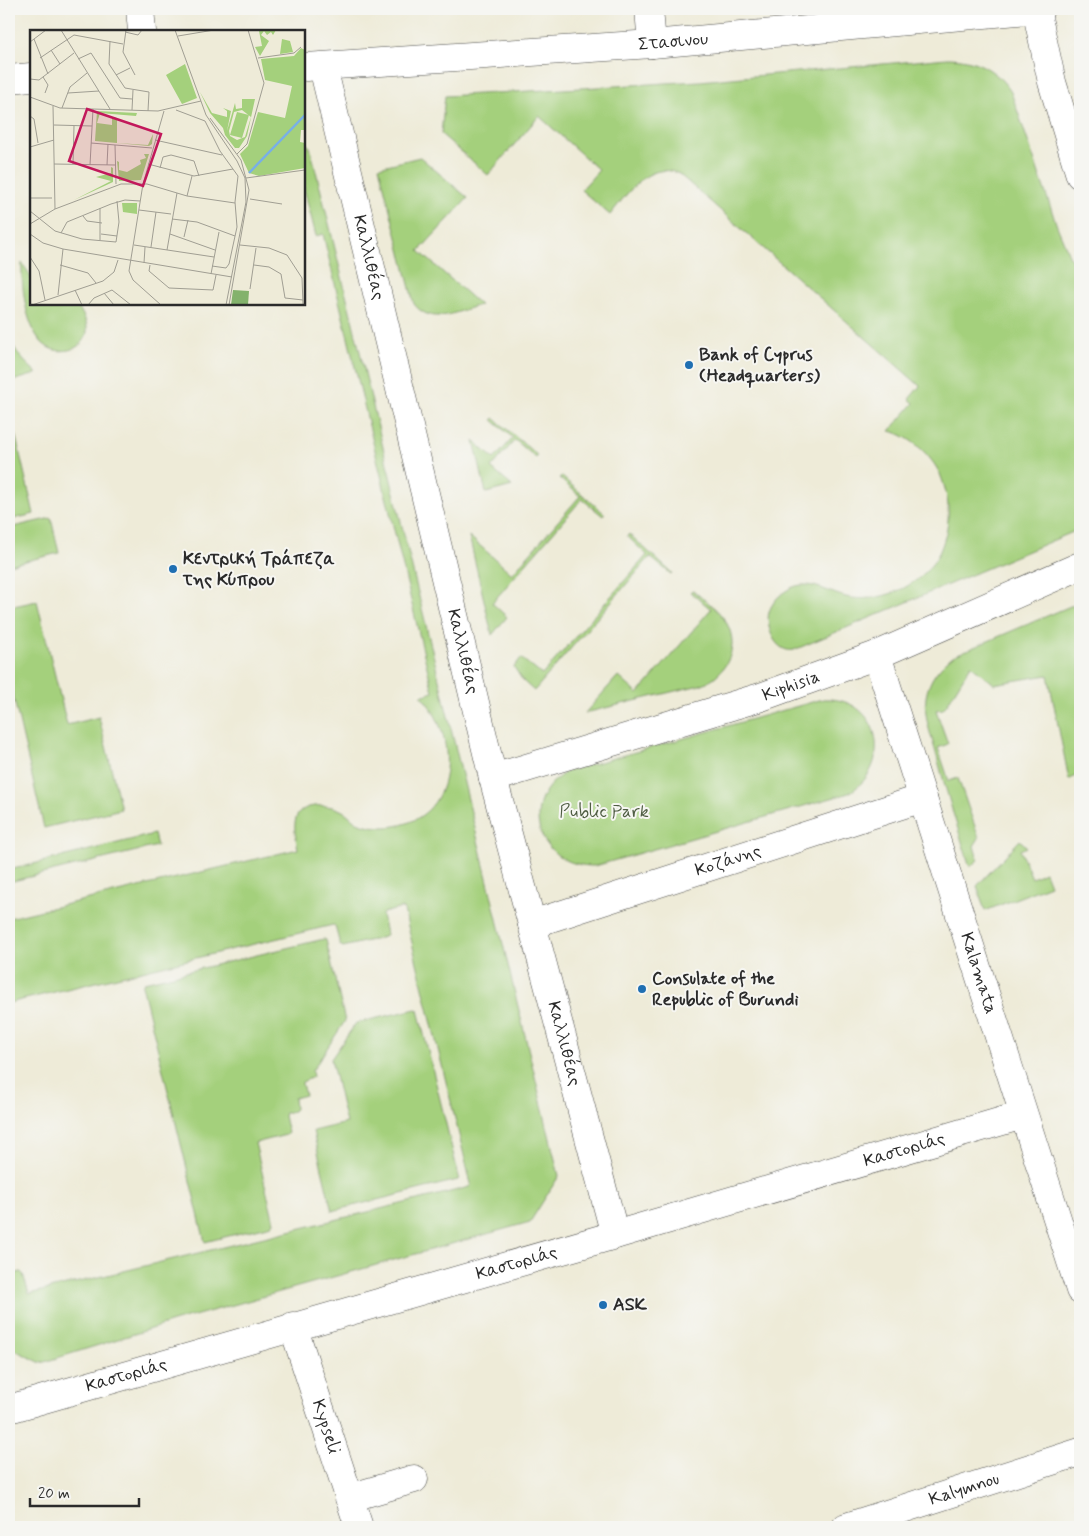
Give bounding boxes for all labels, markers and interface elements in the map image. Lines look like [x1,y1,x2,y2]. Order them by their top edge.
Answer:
street label: Στασινου [637,27,709,57]
inset map [30,30,305,305]
street label: Καλλιθέας [347,213,390,303]
place label: Bank of Cyprus (Headquarters) [699,343,820,388]
marker: Bank of Cyprus (Headquarters) [683,359,695,371]
place label: Κεντρική Τράπεζα της Κύπρου [182,547,335,592]
marker: Κεντρική Τράπεζα της Κύπρου [167,563,179,575]
street label: Καλλιθέας [441,606,485,697]
street label: Kiphisia [759,665,823,708]
park label: Public Park [559,800,649,824]
street label: Κοζάνης [692,839,764,883]
street label: Kalamata [954,929,1003,1017]
place label: Consulate of the Republic of Burundi [652,967,798,1012]
marker: Consulate of the Republic of Burundi [636,983,648,995]
street label: Καλλιθέας [541,999,587,1089]
street label: Καστοριάς [861,1127,948,1173]
street label: Καστοριάς [473,1240,560,1286]
place label: ASK [613,1293,648,1317]
marker: ASK [597,1299,609,1311]
street label: Καστοριάς [83,1352,170,1398]
street label: Kypseli [306,1396,346,1457]
street label: Kalymnou [926,1467,1002,1512]
scale bar [30,1476,139,1508]
text: 20 m [38,1484,70,1504]

